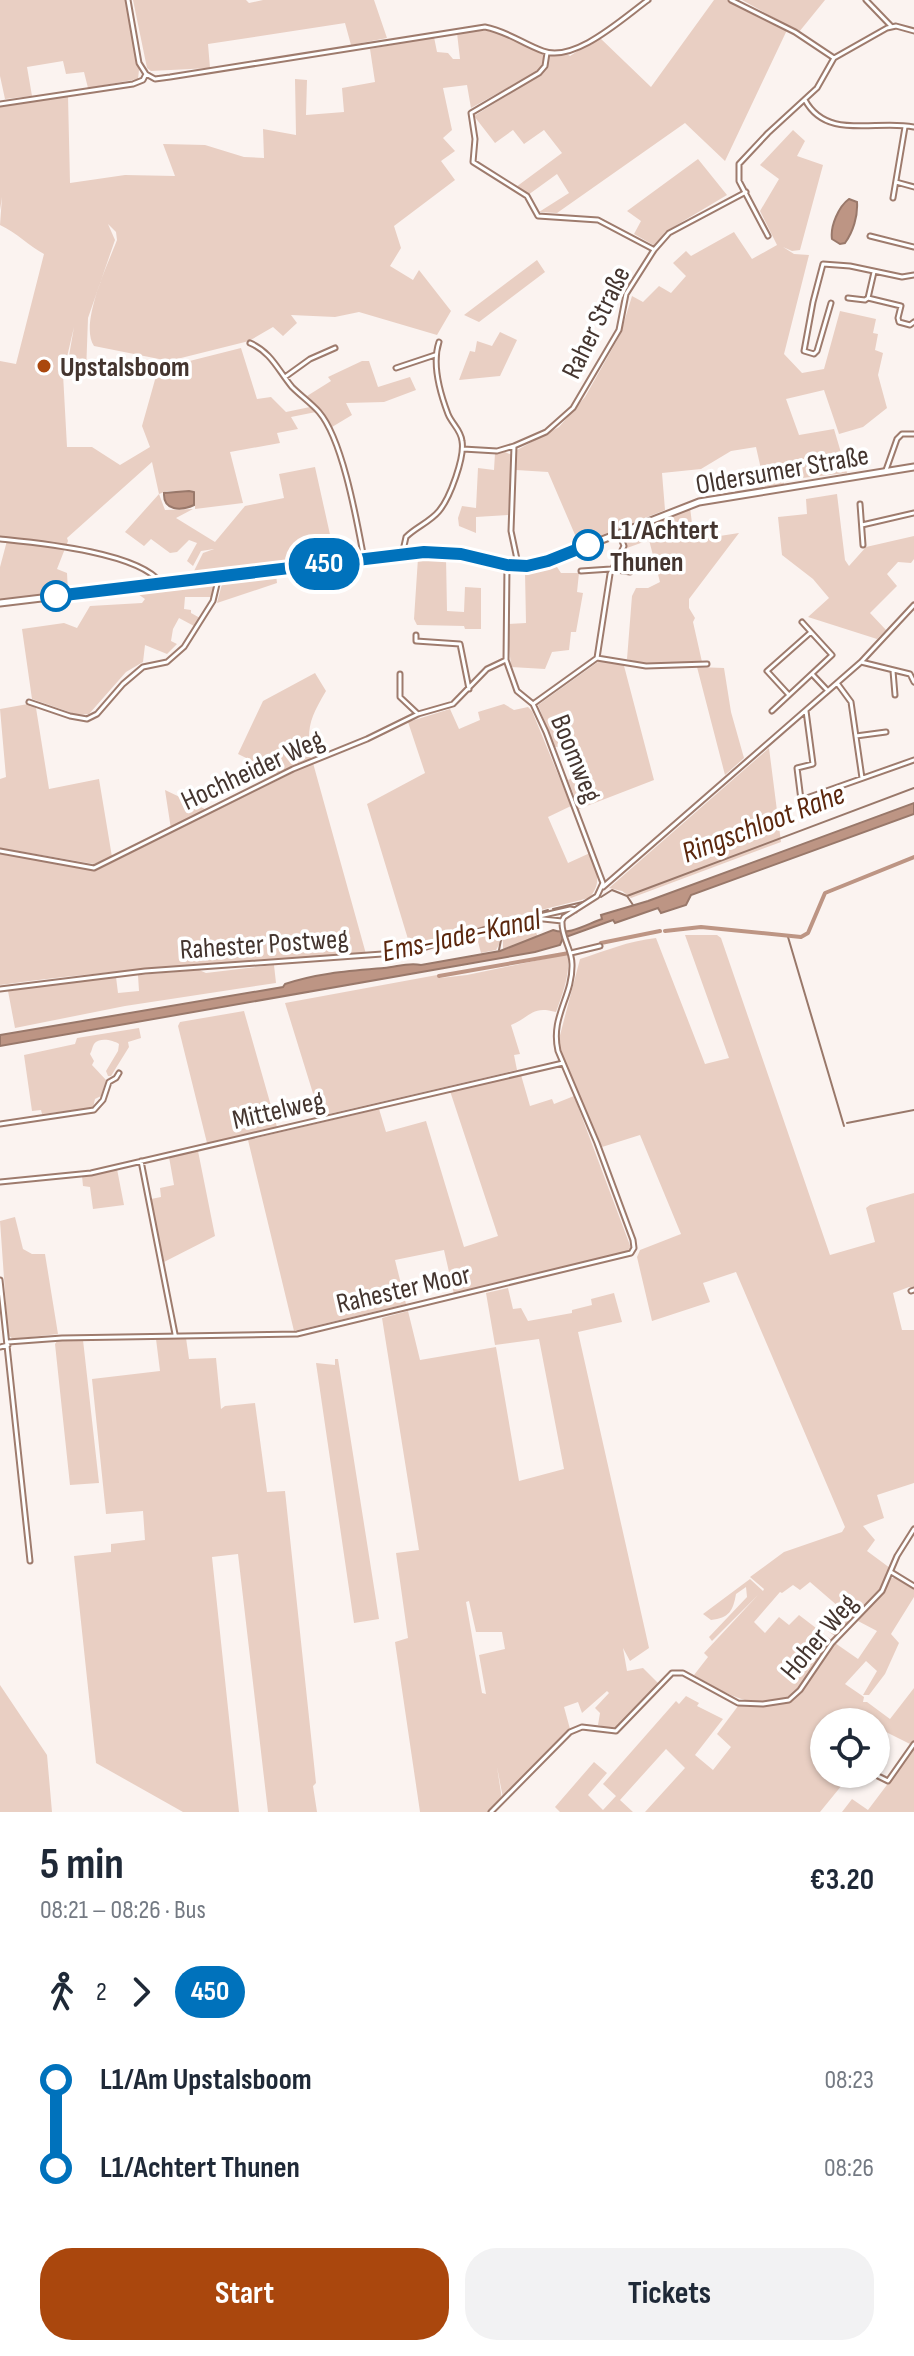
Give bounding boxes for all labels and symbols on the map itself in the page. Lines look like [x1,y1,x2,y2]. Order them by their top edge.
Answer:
street label: Raher Straße [555,261,638,384]
place label: Upstalsboom [60,351,190,384]
marker: Upstalsboom [35,357,53,375]
street label: Oldersumer Straße [693,439,871,502]
place label: L1/Achtert Thunen [610,514,719,579]
marker: L1/Achtert Thunen [573,530,603,560]
line badge: 450 [278,538,370,590]
unlabelled marker [41,581,71,611]
street label: Boomweg [543,710,608,807]
street label: Hochheider Weg [176,723,329,818]
water label: Ringschloot Rahe [677,776,850,872]
water label: Ems-Jade-Kanal [379,901,545,970]
street label: Rahester Postweg [179,922,349,967]
street label: Mittelweg [229,1084,327,1137]
street label: Rahester Moor [333,1258,474,1321]
street label: Hoher Weg [774,1587,864,1687]

